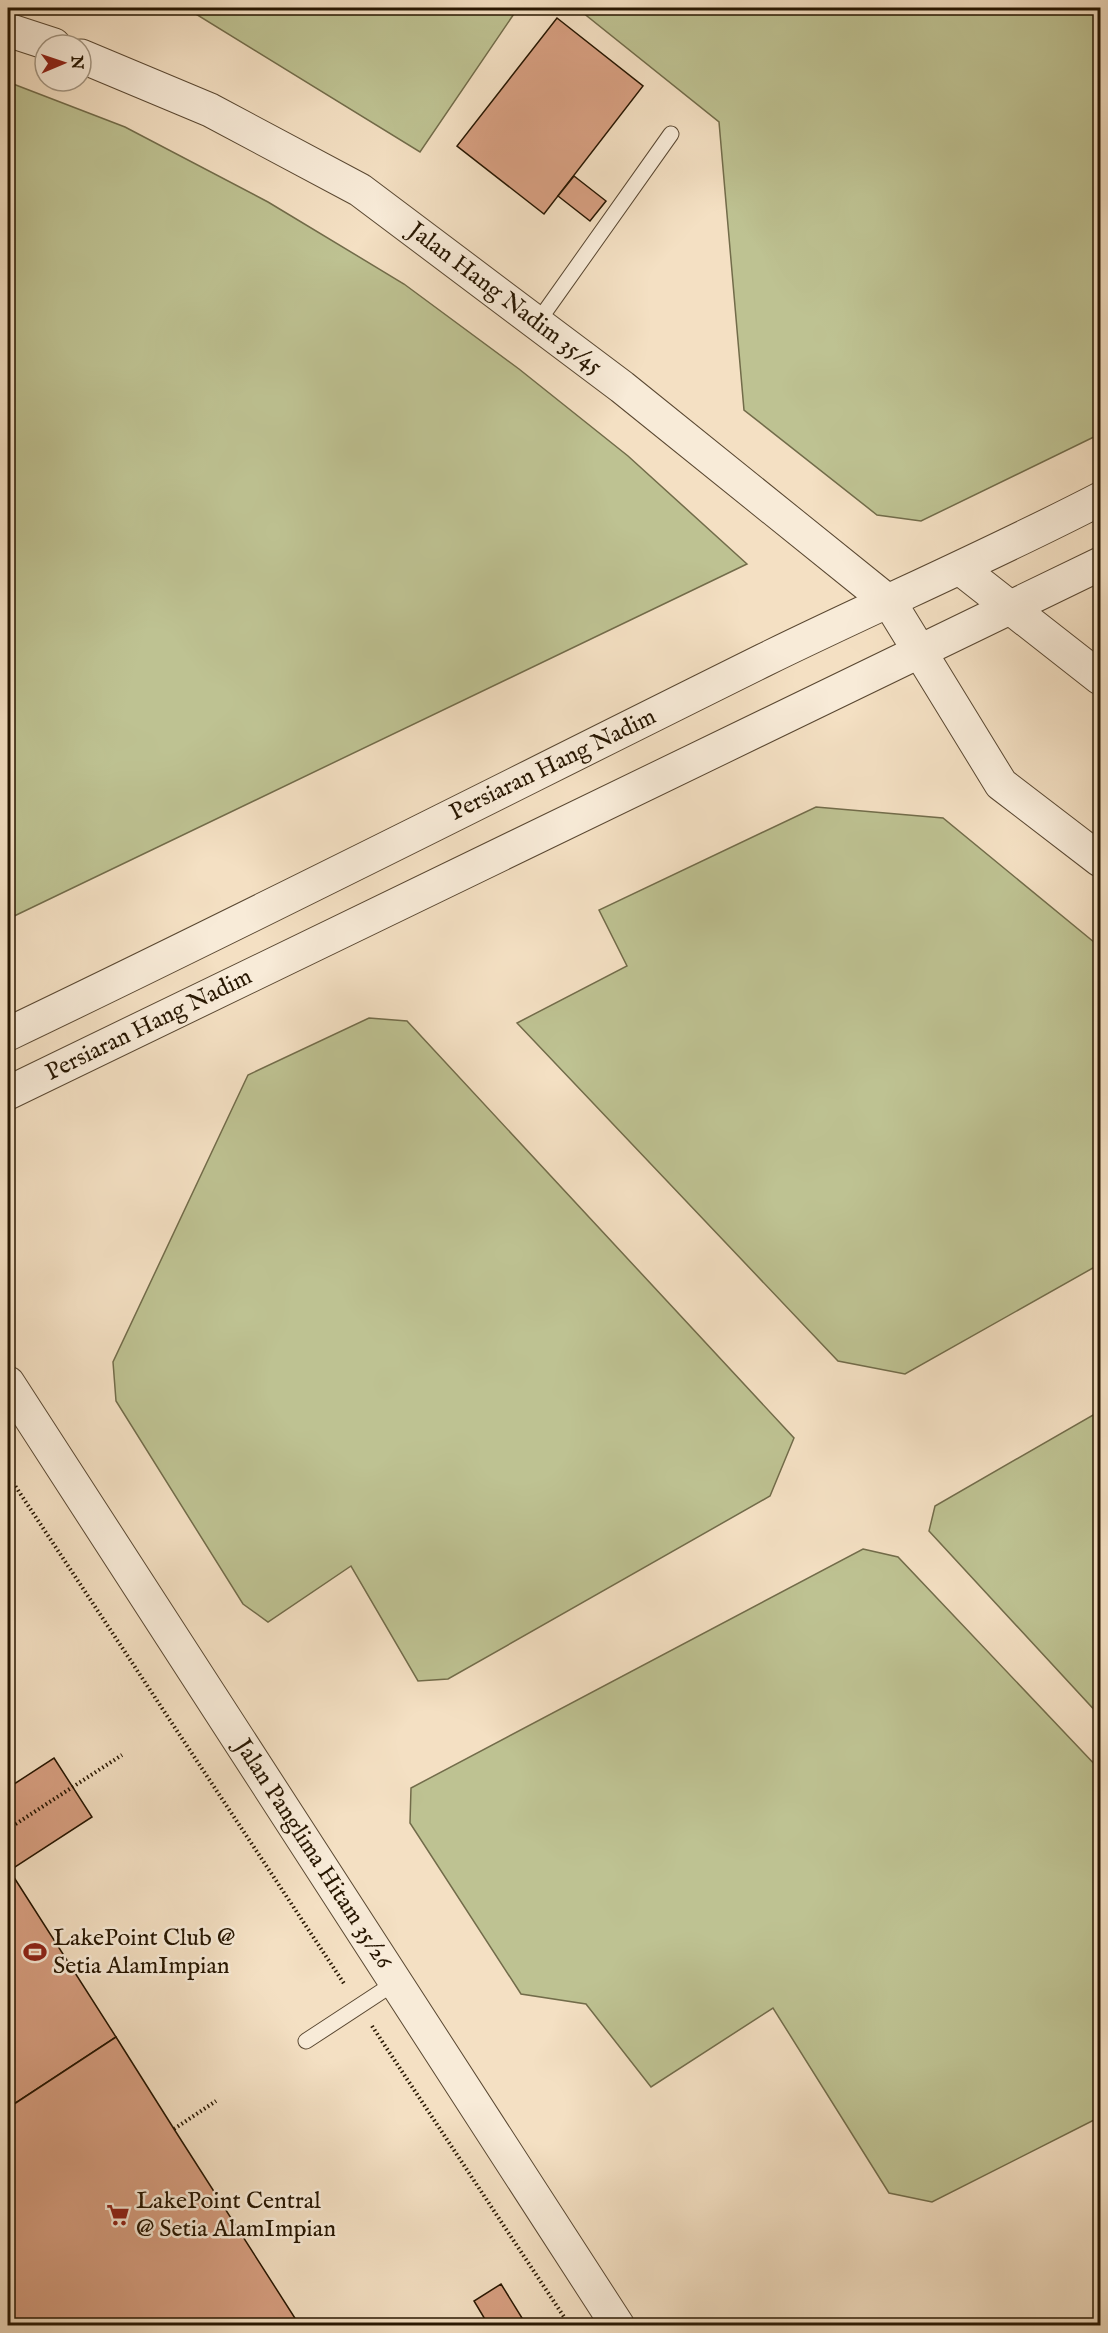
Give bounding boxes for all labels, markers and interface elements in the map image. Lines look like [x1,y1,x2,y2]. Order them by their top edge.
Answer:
north arrow [33,33,93,93]
text: N [66,54,86,70]
street label: Jalan Hang Nadim 35/45 [399,214,609,382]
street label: Persiaran Hang Nadim [445,702,661,828]
street label: Persiaran Hang Nadim [41,962,257,1088]
street label: Jalan Panglima Hitam 35/26 [225,1731,399,1976]
place label: LakePoint Club @ Setia AlamImpian [53,1923,235,1982]
sports icon: LakePoint Club @ Setia AlamImpian [22,1939,48,1965]
place label: LakePoint Central @ Setia AlamImpian [136,2186,336,2245]
supermarket icon: LakePoint Central @ Setia AlamImpian [105,2202,131,2228]

